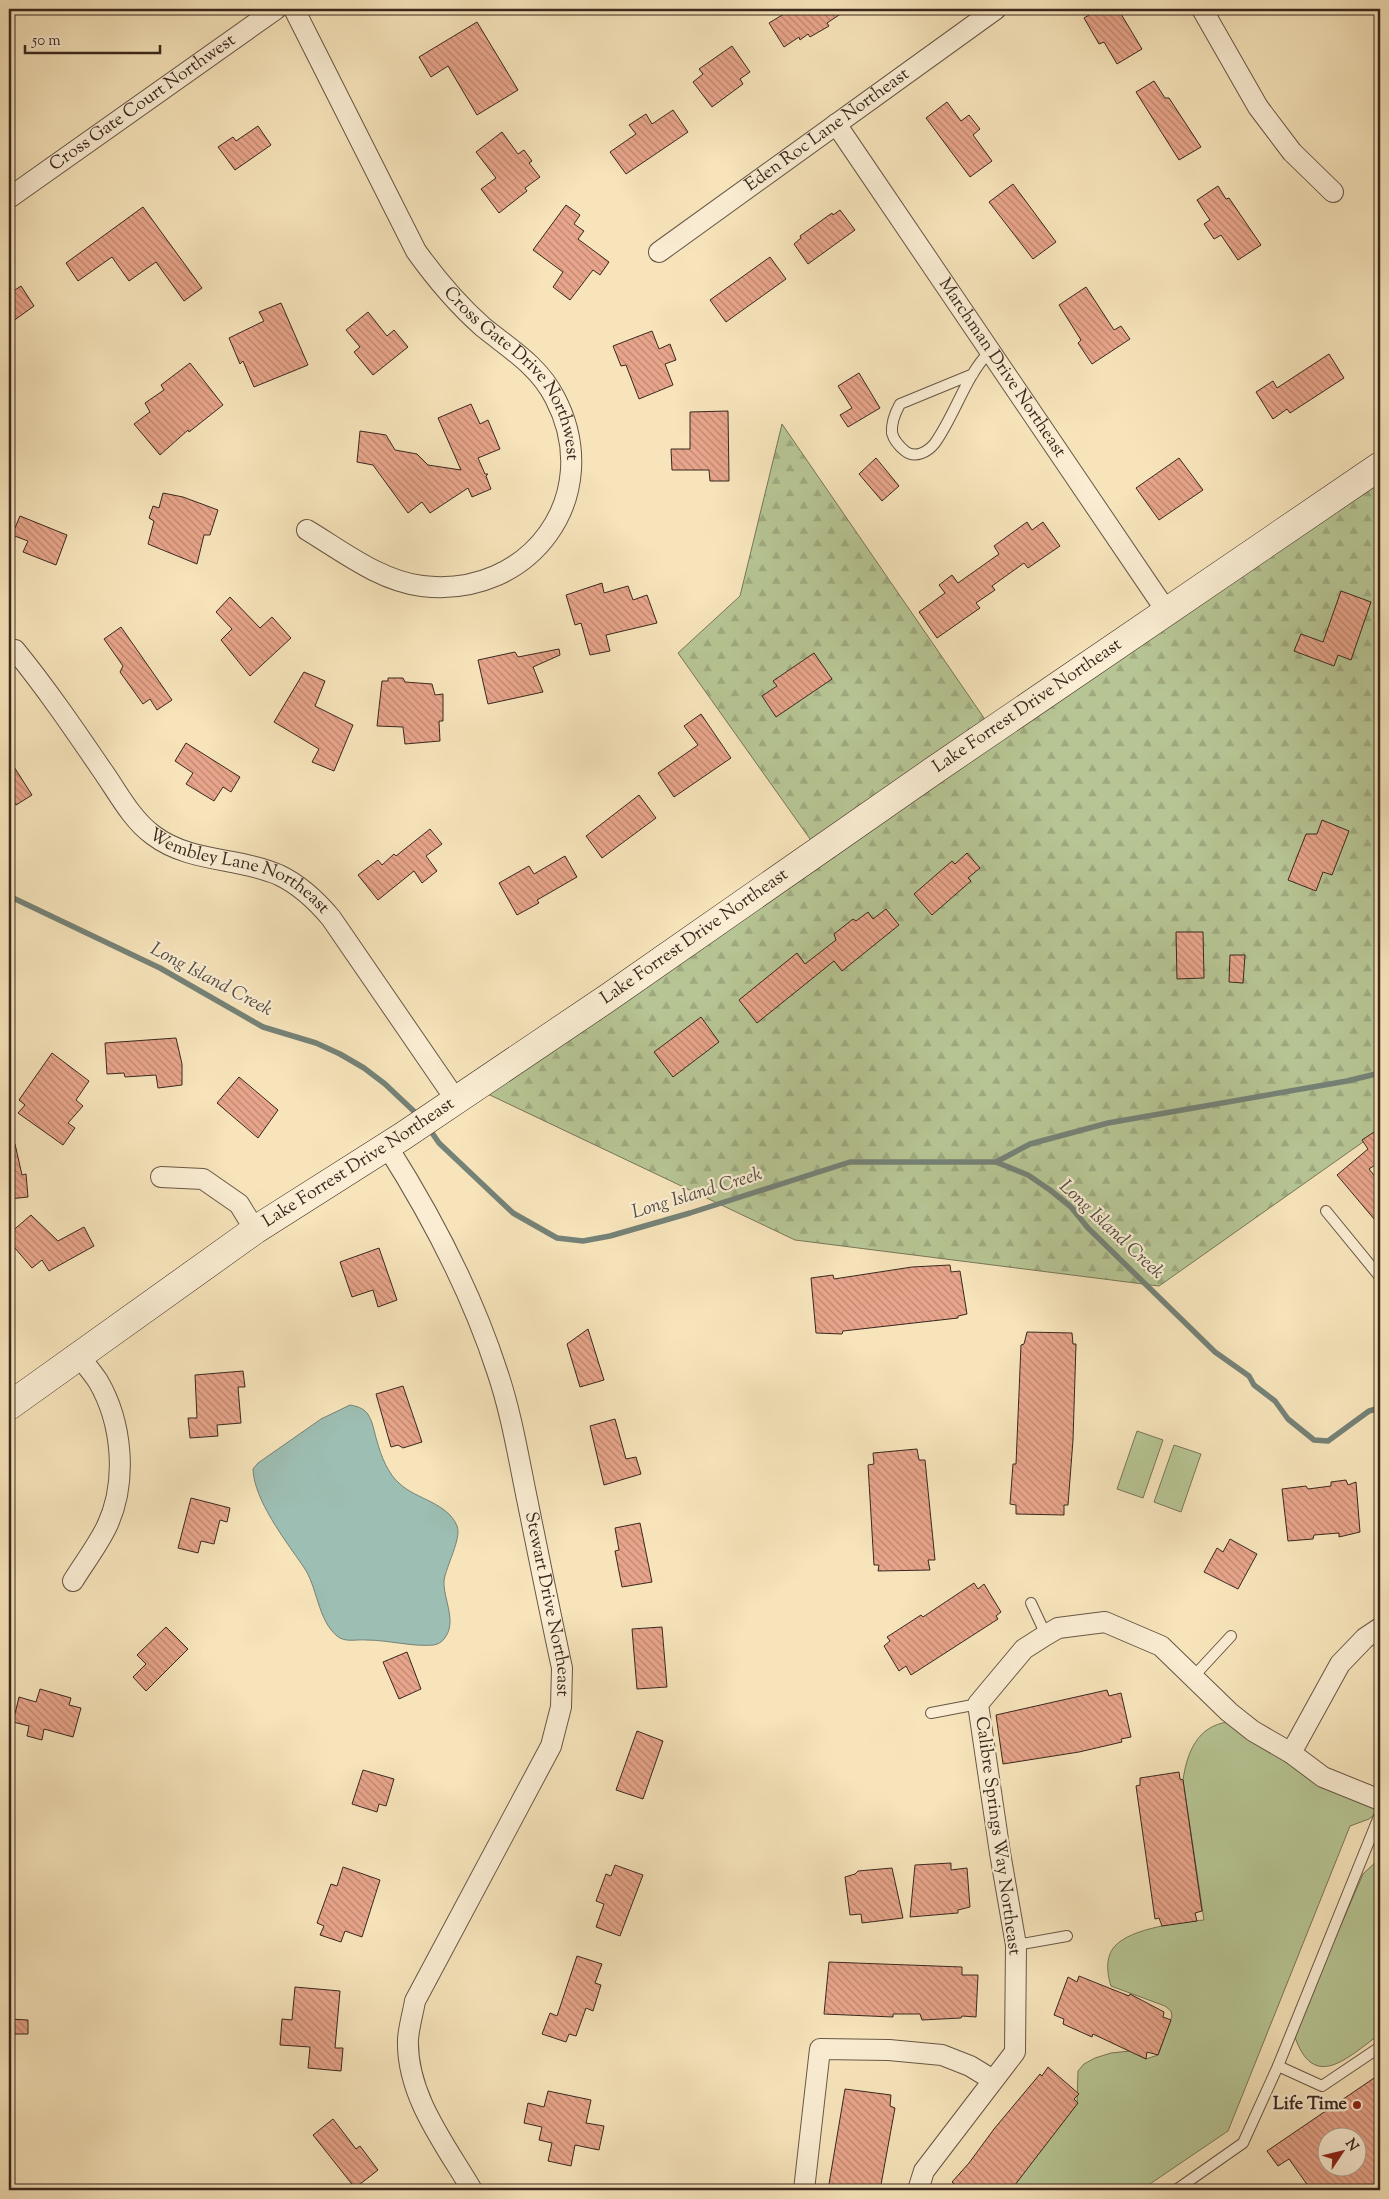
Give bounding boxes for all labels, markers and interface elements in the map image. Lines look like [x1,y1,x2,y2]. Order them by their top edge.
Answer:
scale bar [25,22,160,54]
street label: Cross Gate Court Northwest [44,28,241,178]
text: 50 m [31,31,61,52]
street label: Eden Roc Lane Northeast [740,62,915,199]
street label: Marchman Drive Northeast [931,273,1072,463]
street label: Cross Gate Drive Northwest [437,281,584,461]
street label: Lake Forrest Drive Northeast [928,633,1127,780]
street label: Wembley Lane Northeast [143,823,335,920]
street label: Lake Forrest Drive Northeast [596,862,794,1012]
water label: Long Island Creek [145,936,277,1024]
street label: Lake Forrest Drive Northeast [258,1092,460,1235]
water label: Long Island Creek [628,1161,766,1227]
water label: Long Island Creek [1052,1174,1170,1286]
street label: Stewart Drive Northeast [517,1510,575,1697]
street label: Calibre Springs Way Northeast [967,1715,1027,1957]
place label: Life Time [1273,2092,1348,2118]
marker: Life Time [1351,2099,1363,2111]
north arrow [1316,2126,1366,2176]
text: N [1340,2135,1362,2156]

